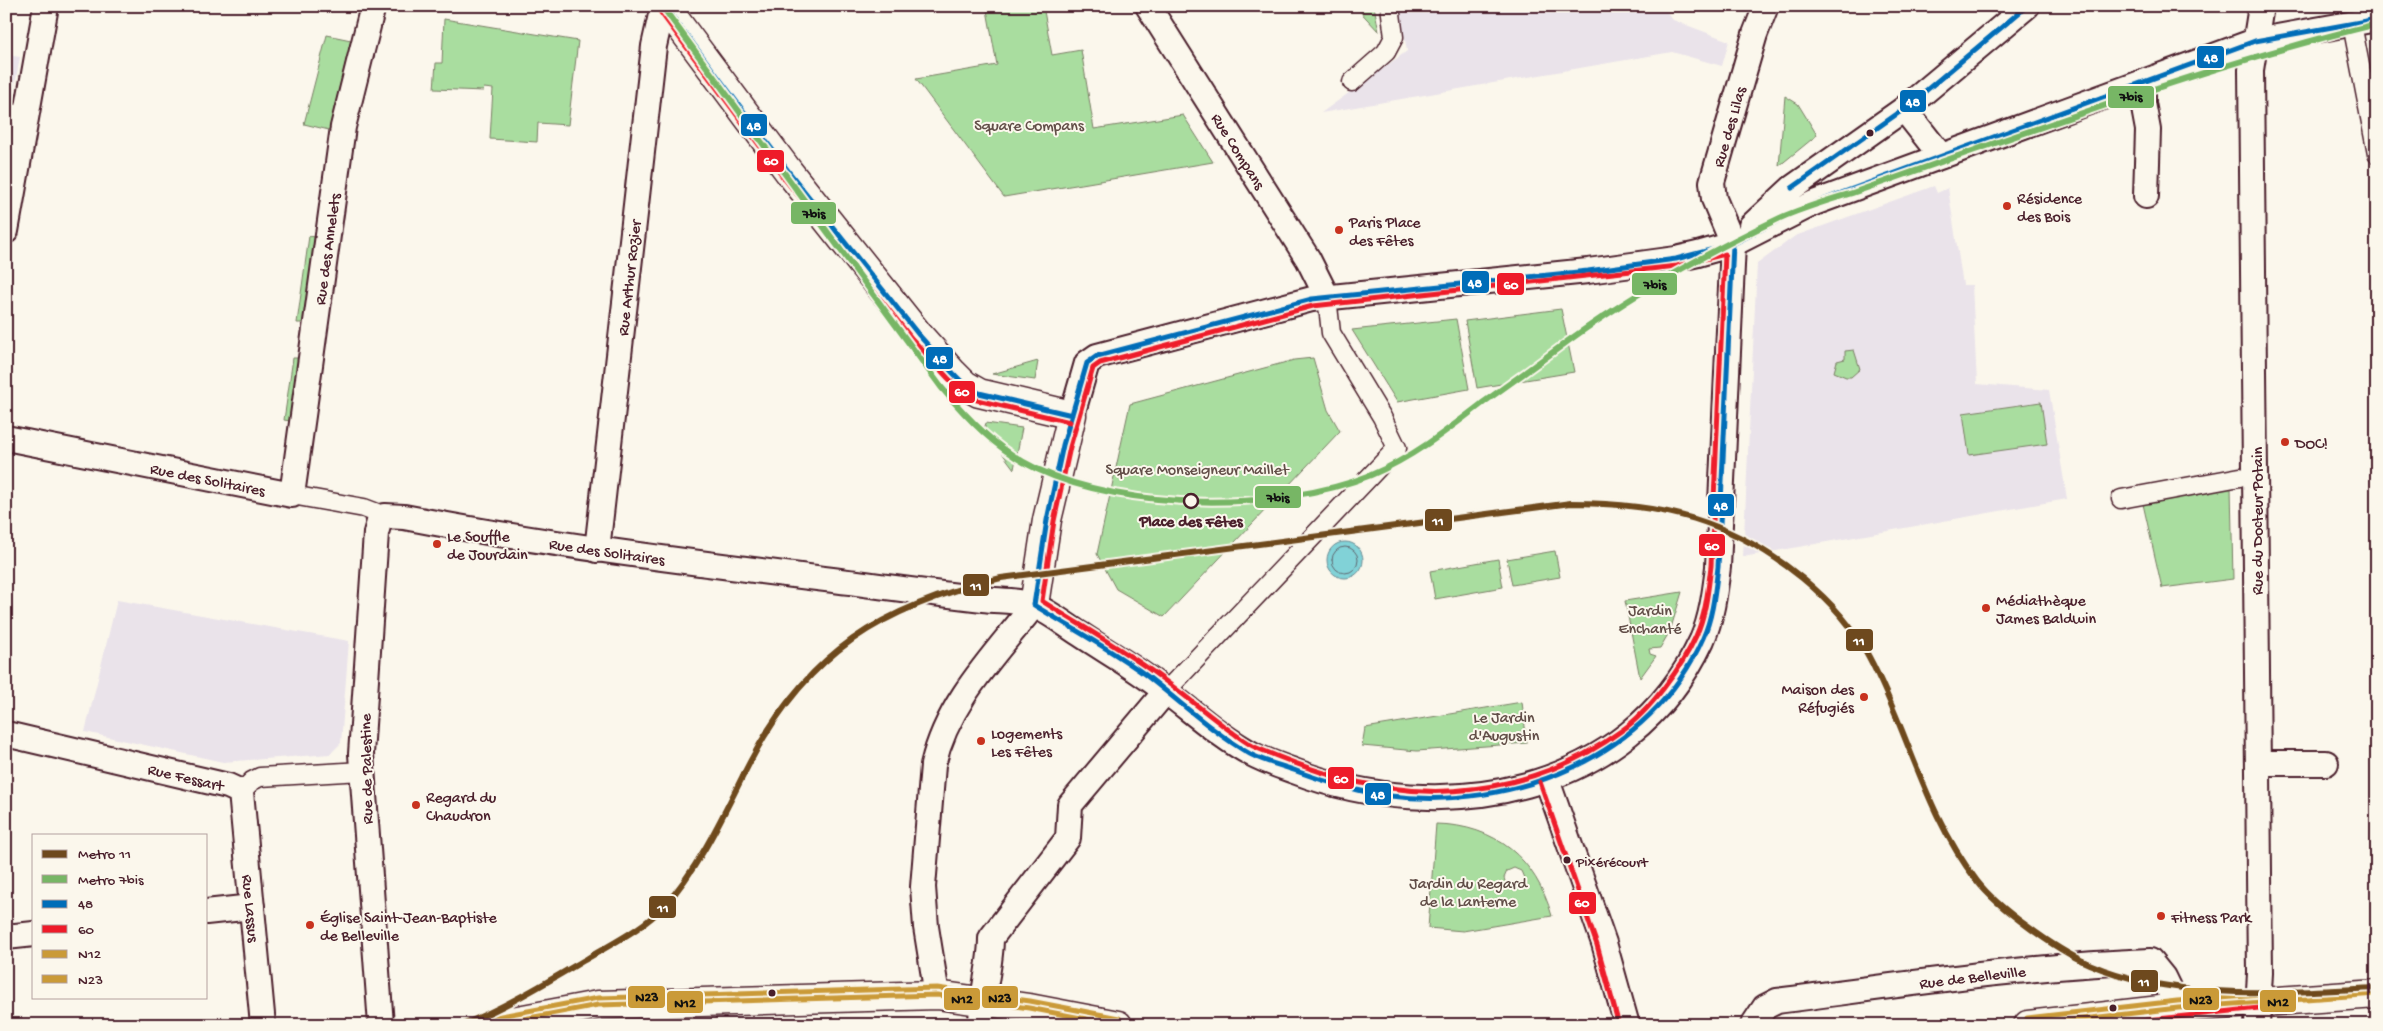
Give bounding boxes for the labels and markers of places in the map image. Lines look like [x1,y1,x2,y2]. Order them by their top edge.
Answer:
unlabelled marker [1865,128,1875,138]
place label: Résidence des Bois [2017,191,2083,228]
marker: Résidence des Bois [2001,200,2013,212]
place label: Paris Place des Fêtes [1348,215,1421,252]
marker: Paris Place des Fêtes [1333,224,1345,236]
marker: DOC! [2279,436,2291,448]
place label: DOC! [2294,436,2328,455]
marker: Place des Fêtes [1183,493,1199,509]
place label: Place des Fêtes [1138,514,1244,533]
place label: Le Souffle de Jourdain [447,529,528,566]
marker: Le Souffle de Jourdain [431,538,443,550]
place label: Médiathèque James Baldwin [1996,593,2096,630]
marker: Médiathèque James Baldwin [1980,602,1992,614]
place label: Maison des Réfugiés [1781,682,1855,719]
marker: Maison des Réfugiés [1858,691,1870,703]
place label: Logements Les Fêtes [991,726,1063,763]
marker: Logements Les Fêtes [975,735,987,747]
place label: Regard du Chaudron [426,790,497,827]
marker: Regard du Chaudron [410,799,422,811]
place label: Pixérécourt [1575,854,1649,872]
marker: Pixérécourt [1562,855,1572,865]
place label: Église Saint-Jean-Baptiste de Belleville [320,910,498,947]
marker: Fitness Park [2155,910,2167,922]
place label: Fitness Park [2170,910,2253,929]
marker: Église Saint-Jean-Baptiste de Belleville [304,919,316,931]
unlabelled marker [767,988,777,998]
unlabelled marker [2108,1003,2118,1013]

